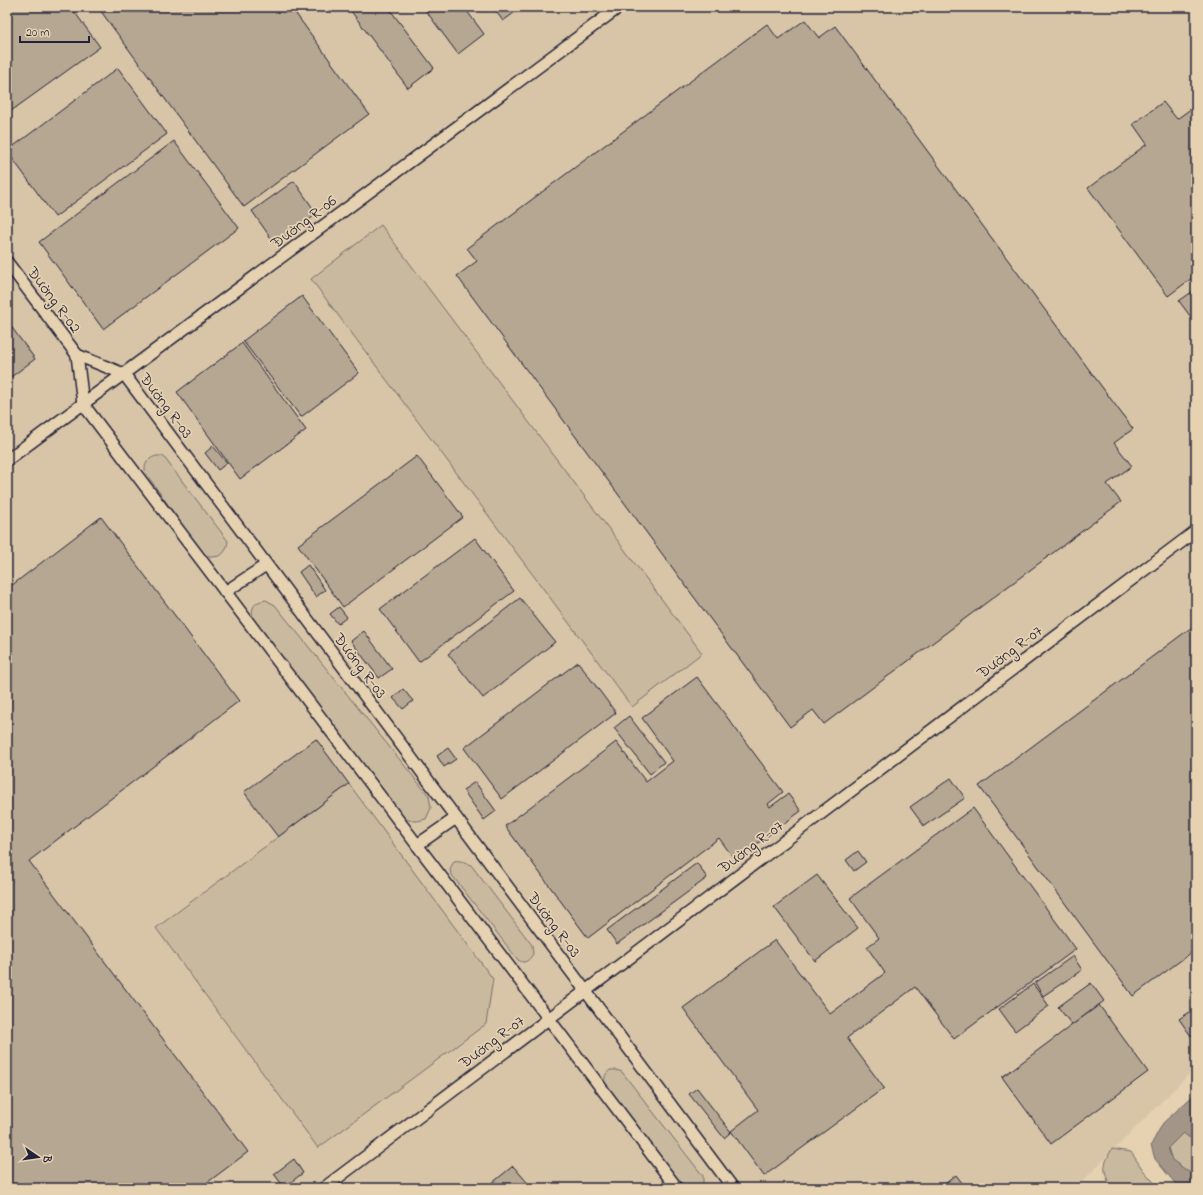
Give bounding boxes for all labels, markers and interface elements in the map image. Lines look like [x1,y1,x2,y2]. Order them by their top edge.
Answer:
scale bar [20,18,89,44]
text: 20 m [26,24,49,42]
street label: Đường R-06 [265,190,342,256]
street label: Đường R-02 [20,261,86,339]
street label: Đường R-03 [132,368,198,444]
street label: Đường R-07 [972,620,1048,686]
street label: Đường R-03 [326,628,392,704]
street label: Đường R-07 [713,815,789,881]
street label: Đường R-03 [520,887,586,963]
street label: Đường R-07 [454,1010,530,1076]
north arrow [18,1137,58,1177]
text: B [38,1153,56,1165]

